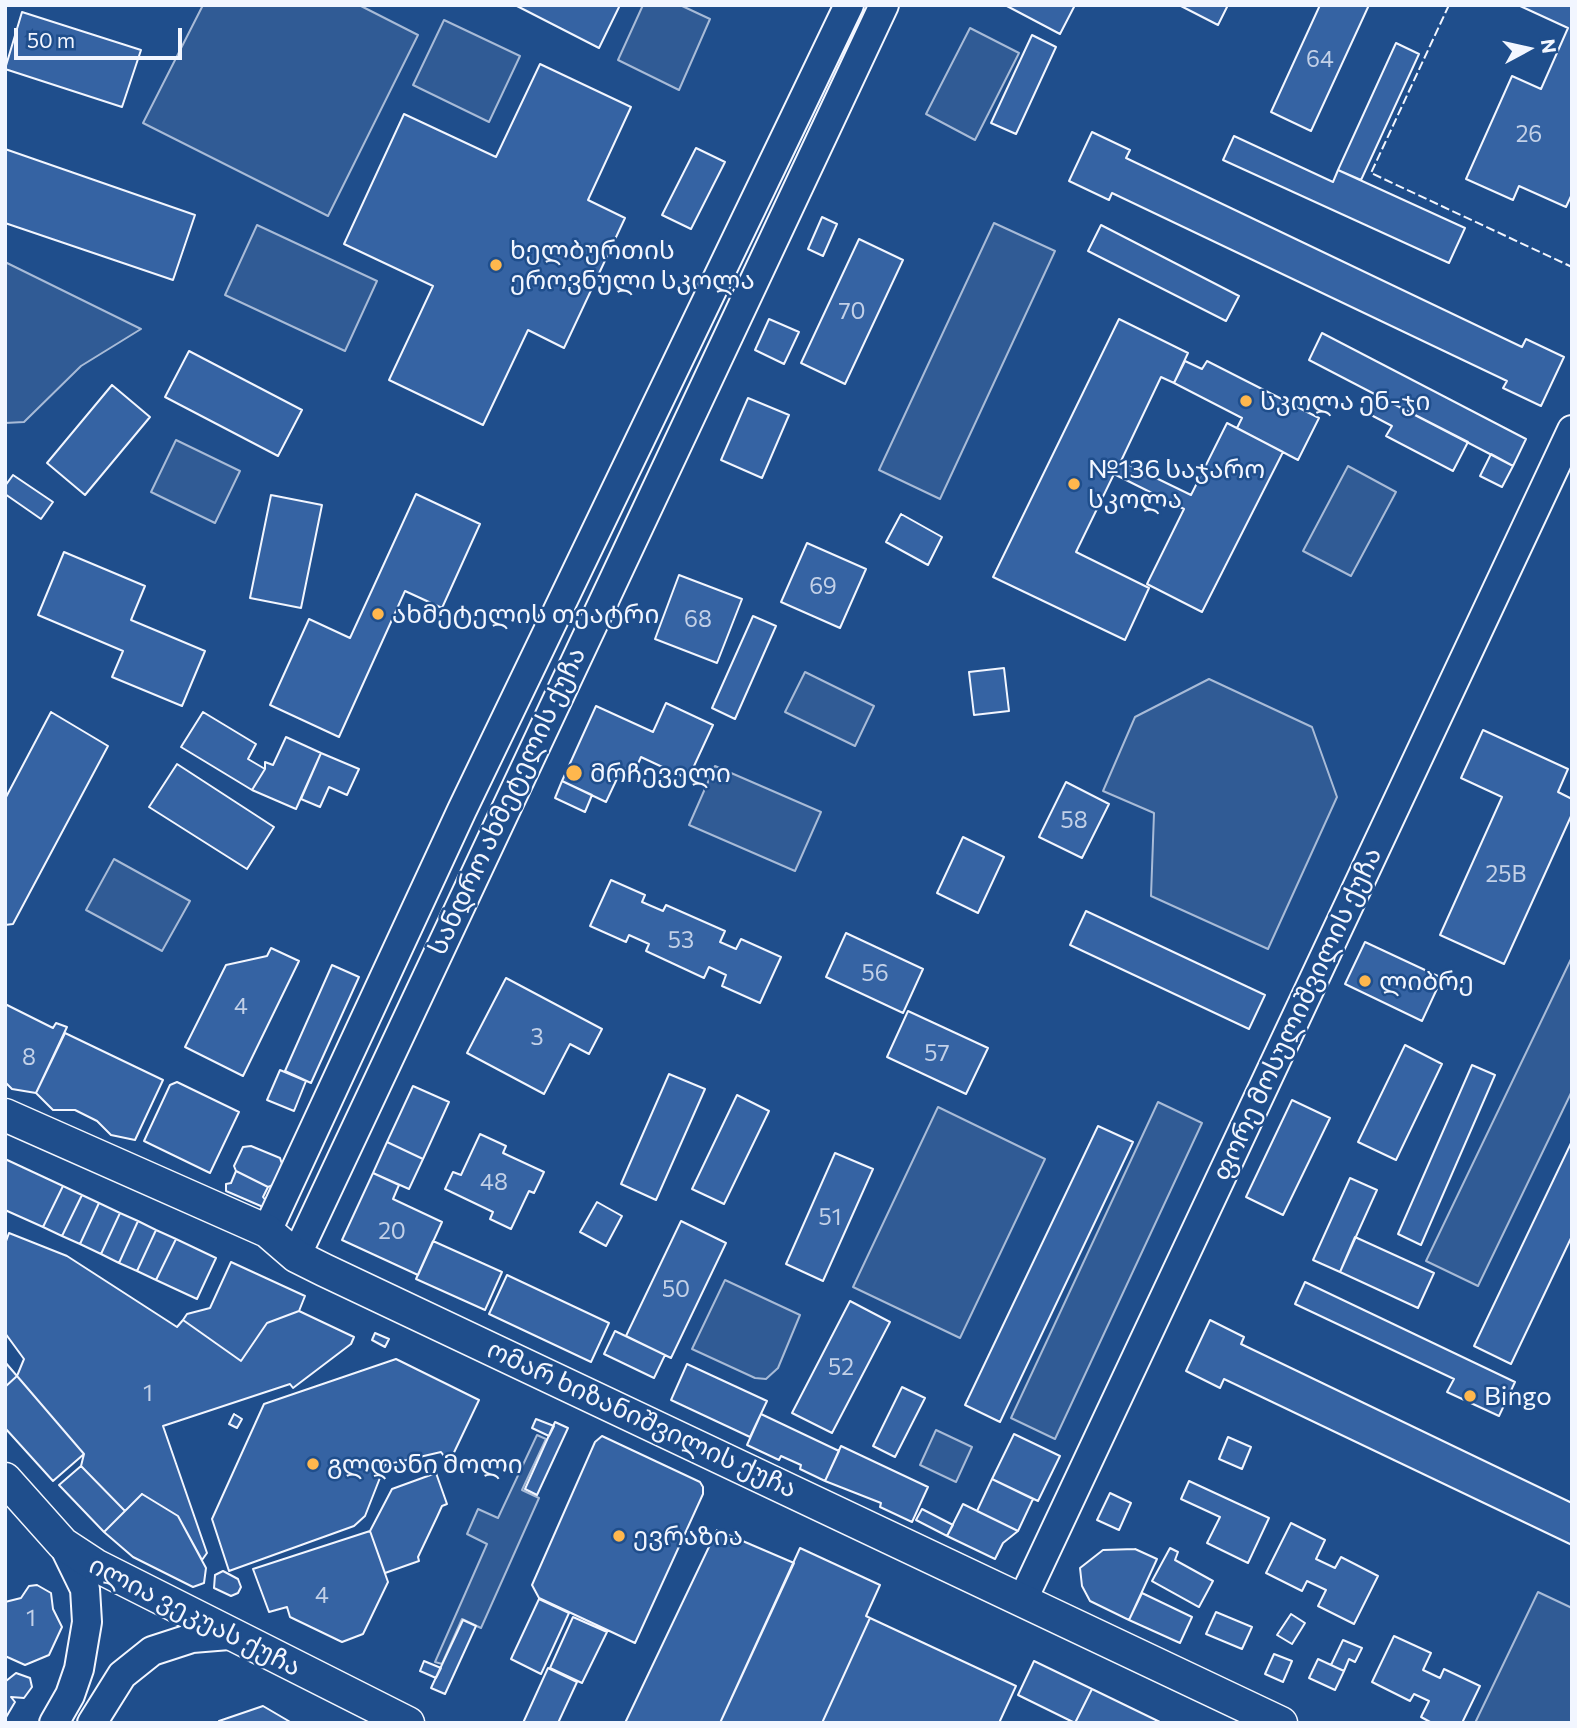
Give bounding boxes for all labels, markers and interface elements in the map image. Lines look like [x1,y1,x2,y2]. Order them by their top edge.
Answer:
scale bar [18,14,186,58]
north arrow [1493,14,1563,84]
text: 50 m [27,27,75,52]
text: N [1537,37,1562,55]
house number: 64 [1306,45,1334,73]
house number: 26 [1516,120,1542,148]
place label: ხელბურთის ეროვნული სკოლა [510,234,755,296]
marker: ხელბურთის ეროვნული სკოლა [488,257,504,273]
house number: 70 [838,297,866,325]
place label: სკოლა ენ-ჯი [1260,385,1430,417]
marker: სკოლა ენ-ჯი [1238,393,1254,409]
place label: №136 საჯარო სკოლა [1088,453,1265,514]
marker: №136 საჯარო სკოლა [1066,476,1082,492]
house number: 69 [809,572,837,600]
place label: ახმეტელის თეატრი [392,598,659,630]
house number: 68 [684,605,712,633]
marker: ახმეტელის თეატრი [370,606,386,622]
street label: სანდრო ახმეტელის ქუჩა [422,642,592,960]
place label: მრჩეველი [590,757,731,789]
marker: მრჩეველი [564,763,584,783]
house number: 58 [1060,806,1088,834]
street label: ფორე მოსულიშვილის ქუჩა [1206,842,1388,1186]
house number: 25B [1486,860,1526,888]
house number: 53 [668,926,694,954]
house number: 56 [861,959,889,987]
place label: ლიბრე [1379,965,1474,997]
marker: ლიბრე [1357,973,1373,989]
house number: 4 [234,992,248,1020]
house number: 3 [530,1023,544,1051]
house number: 57 [924,1039,950,1067]
house number: 8 [22,1043,36,1071]
house number: 48 [480,1168,508,1196]
house number: 51 [818,1203,842,1231]
house number: 20 [378,1217,406,1245]
house number: 50 [662,1275,690,1303]
street label: ომარ ხიზანიშვილის ქუჩა [482,1333,802,1505]
house number: 52 [828,1353,854,1381]
house number: 1 [143,1379,153,1407]
place label: Bingo [1484,1380,1552,1412]
marker: Bingo [1462,1388,1478,1404]
place label: გლდანი მოლი [327,1448,523,1480]
marker: გლდანი მოლი [305,1456,321,1472]
place label: ევრაზია [633,1520,743,1552]
marker: ევრაზია [611,1528,627,1544]
street label: ილია ვეკუას ქუჩა [84,1549,306,1683]
house number: 4 [315,1581,329,1609]
house number: 1 [26,1604,36,1632]

